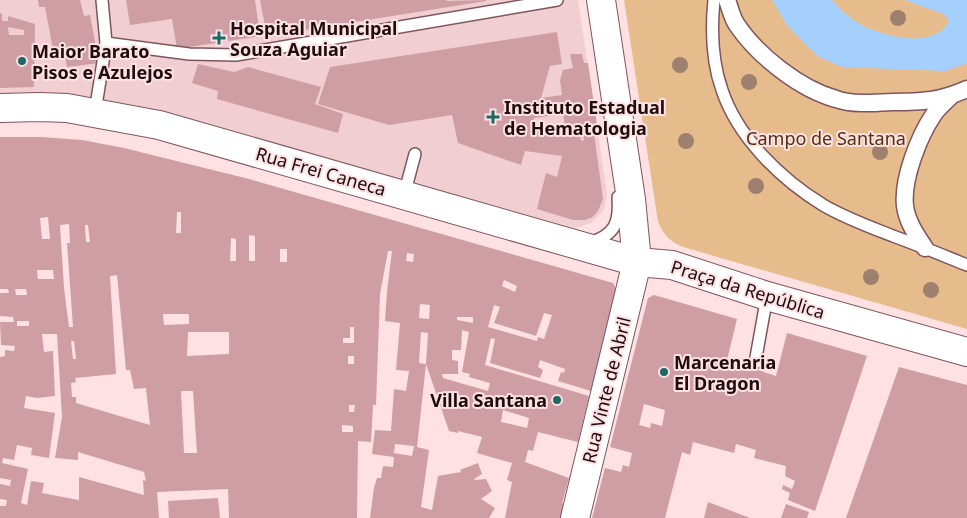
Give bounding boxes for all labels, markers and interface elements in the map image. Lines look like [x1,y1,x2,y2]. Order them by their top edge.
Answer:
place label: Hospital Municipal Souza Aguiar [230,16,397,61]
marker: Hospital Municipal Souza Aguiar [212,31,226,45]
place label: Maior Barato Pisos e Azulejos [32,39,173,84]
marker: Maior Barato Pisos e Azulejos [16,55,28,67]
place label: Instituto Estadual de Hematologia [504,95,665,140]
marker: Instituto Estadual de Hematologia [486,110,500,124]
park label: Campo de Santana [746,126,906,150]
street label: Rua Frei Caneca [253,141,389,201]
street label: Praça da República [668,254,828,324]
street label: Rua Vinte de Abril [576,314,636,466]
place label: Marcenaria El Dragon [674,350,776,395]
marker: Marcenaria El Dragon [658,366,670,378]
place label: Villa Santana [430,388,547,412]
marker: Villa Santana [551,394,563,406]

